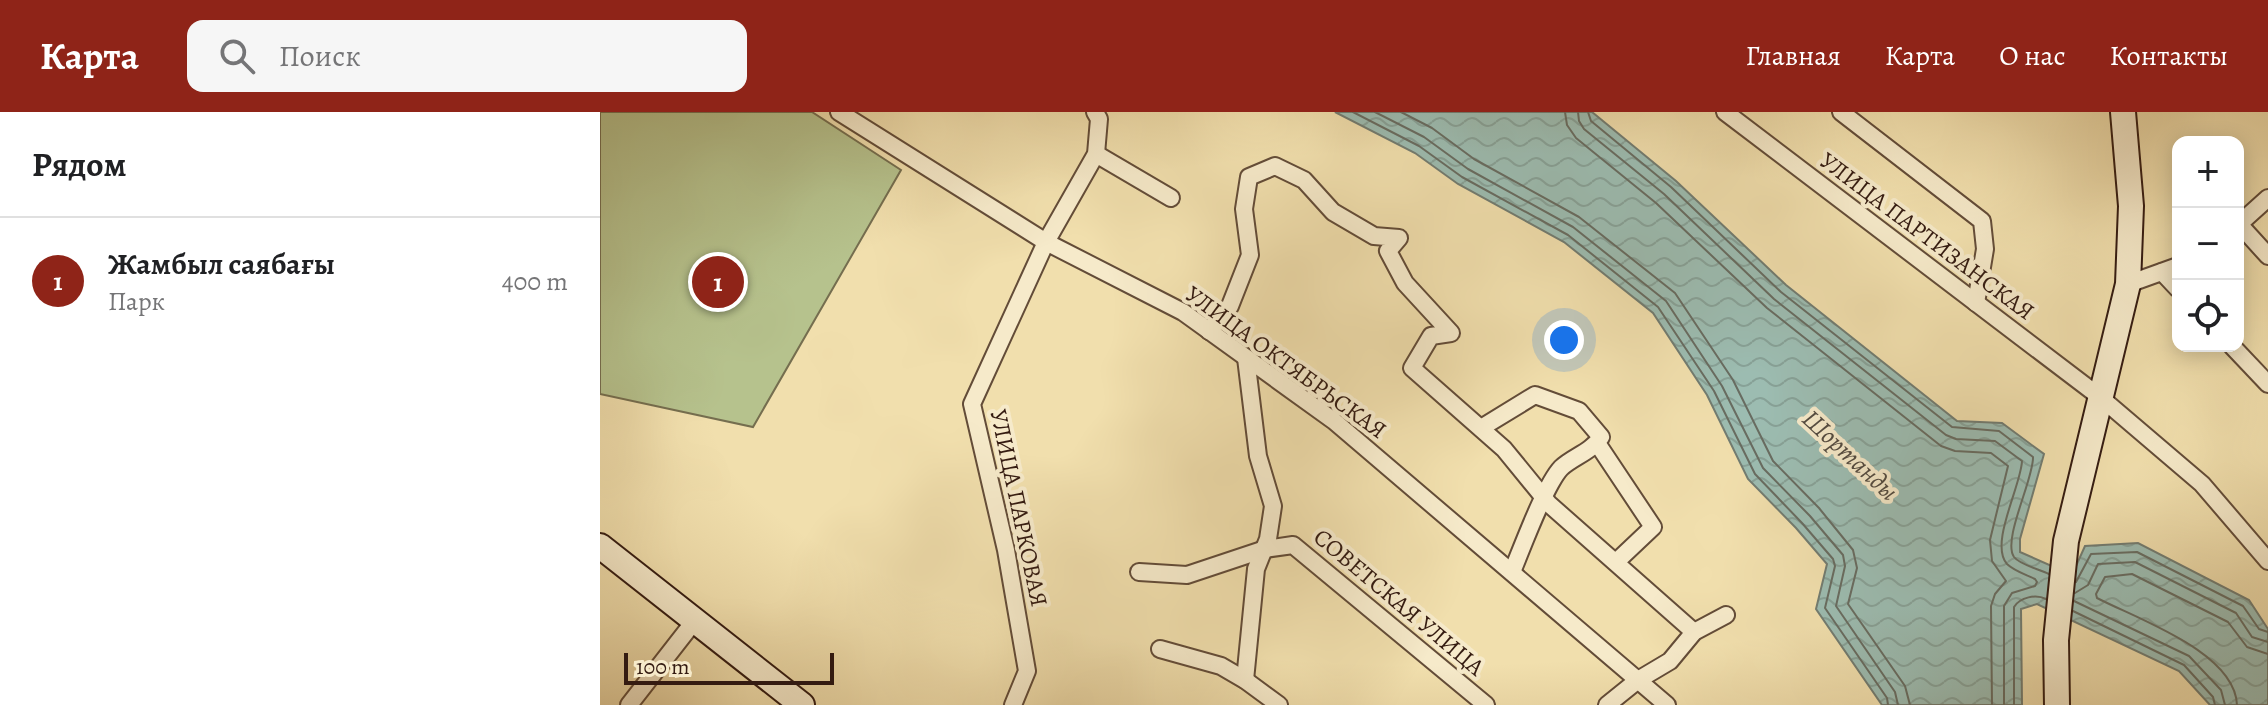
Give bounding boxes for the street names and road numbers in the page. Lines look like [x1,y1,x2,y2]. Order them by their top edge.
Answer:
street label: УЛИЦА ПАРТИЗАНСКАЯ [1813,145,2041,327]
street label: УЛИЦА ОКТЯБРЬСКАЯ [1179,278,1393,446]
street label: УЛИЦА ПАРКОВАЯ [982,406,1056,610]
street label: СОВЕТСКАЯ УЛИЦА [1307,521,1492,684]

